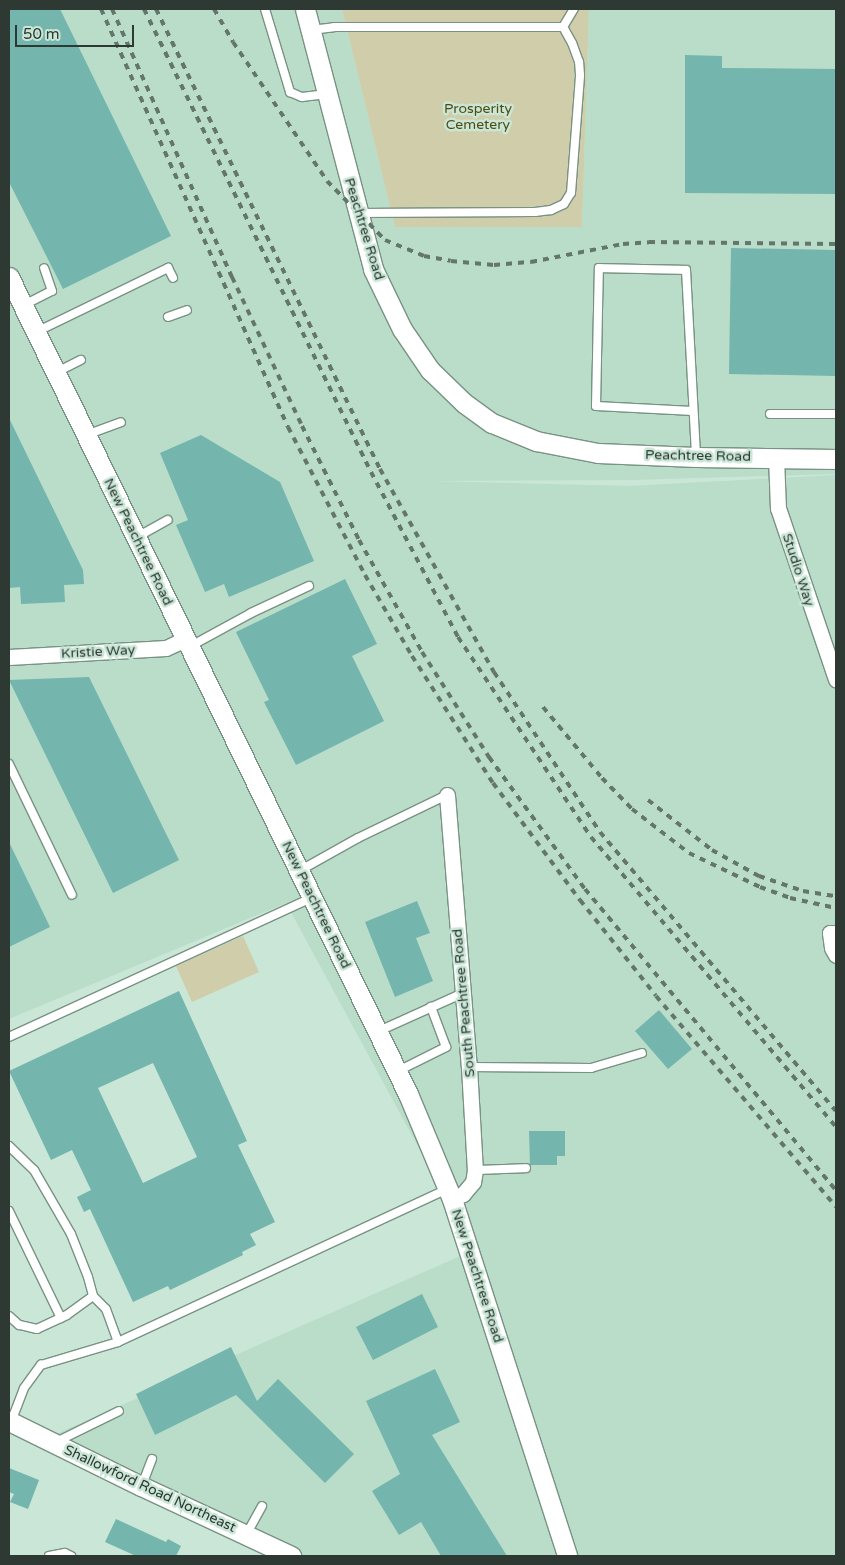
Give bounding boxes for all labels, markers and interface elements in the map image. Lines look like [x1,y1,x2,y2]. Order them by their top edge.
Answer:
scale bar [18,15,136,47]
text: 50 m [23,25,60,43]
park label: Prosperity Cemetery [444,101,512,134]
street label: Peachtree Road [340,176,388,282]
street label: Peachtree Road [645,447,751,465]
street label: New Peachtree Road [100,476,176,608]
street label: Studio Way [778,531,818,609]
street label: Kristie Way [61,642,135,662]
street label: New Peachtree Road [278,839,354,971]
street label: South Peachtree Road [449,928,479,1078]
street label: New Peachtree Road [447,1207,507,1345]
street label: Shallowford Road Northeast [61,1442,239,1536]

